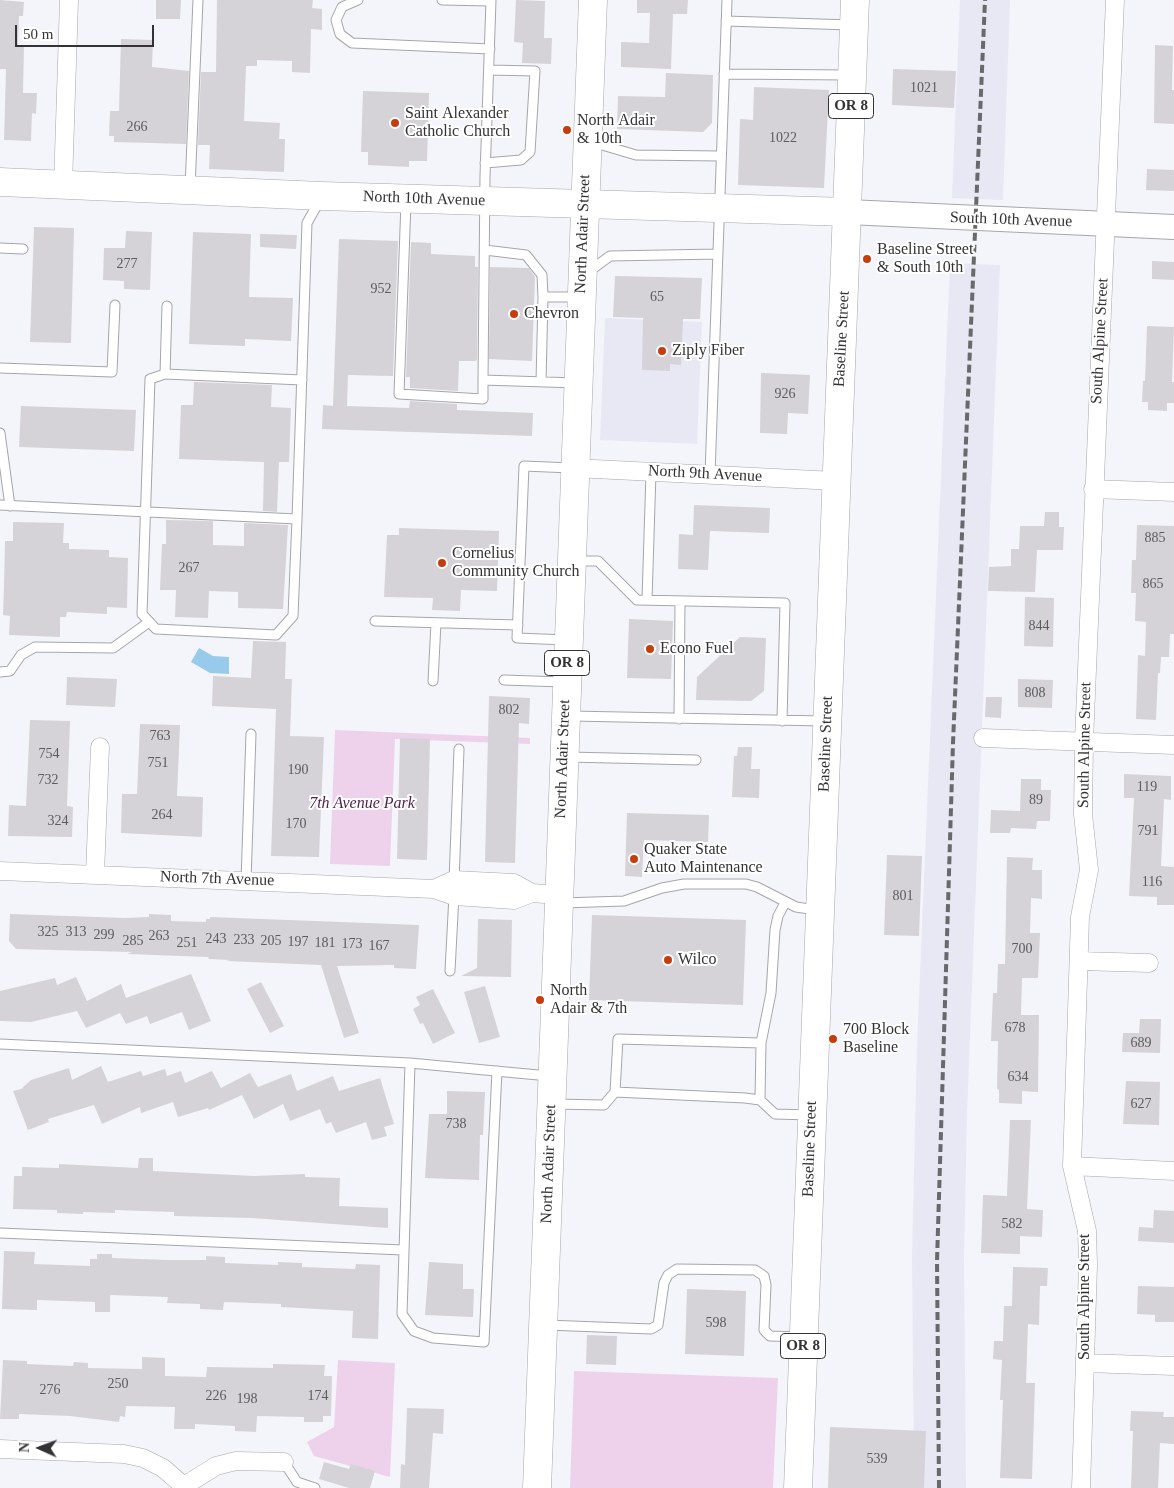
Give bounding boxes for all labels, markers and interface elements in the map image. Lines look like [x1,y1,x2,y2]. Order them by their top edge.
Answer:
scale bar [18,15,156,47]
text: 50 m [23,26,53,42]
house number: 1021 [910,80,938,96]
road number: OR 8 [828,94,874,118]
place label: Saint Alexander Catholic Church [405,104,510,142]
place label: North Adair & 10th [577,111,655,149]
marker: Saint Alexander Catholic Church [389,117,401,129]
house number: 266 [126,119,148,135]
marker: North Adair & 10th [561,124,573,136]
house number: 1022 [769,130,797,146]
street label: North Adair Street [571,174,595,294]
street label: North 10th Avenue [363,187,485,211]
street label: South 10th Avenue [950,208,1072,232]
place label: Baseline Street & South 10th [877,240,973,278]
marker: Baseline Street & South 10th [861,253,873,265]
house number: 277 [116,256,138,272]
street label: South Alpine Street [1087,277,1113,405]
house number: 952 [371,281,392,297]
house number: 65 [650,289,664,305]
street label: Baseline Street [830,290,854,388]
place label: Chevron [524,304,579,324]
marker: Chevron [508,308,520,320]
place label: Ziply Fiber [672,341,744,361]
marker: Ziply Fiber [656,345,668,357]
house number: 926 [774,386,796,402]
street label: North 9th Avenue [647,461,763,487]
house number: 885 [1144,530,1166,546]
place label: Cornelius Community Church [452,544,580,582]
marker: Cornelius Community Church [436,557,448,569]
house number: 267 [178,560,200,576]
house number: 865 [1142,576,1164,592]
house number: 844 [1028,618,1050,634]
place label: Econo Fuel [660,639,733,659]
marker: Econo Fuel [644,643,656,655]
road number: OR 8 [544,650,590,676]
street label: South Alpine Street [1074,682,1096,808]
house number: 808 [1024,685,1046,701]
street label: Baseline Street [815,695,837,793]
street label: North Adair Street [551,699,575,819]
house number: 802 [498,702,520,718]
house number: 763 [150,728,170,744]
house number: 754 [39,746,60,762]
house number: 751 [148,755,168,771]
house number: 190 [288,762,308,778]
house number: 732 [38,772,58,788]
house number: 119 [1137,779,1157,795]
house number: 89 [1029,792,1043,808]
park label: 7th Avenue Park [309,794,415,814]
house number: 264 [152,807,172,823]
house number: 324 [48,813,68,829]
house number: 170 [286,816,306,832]
house number: 791 [1138,823,1158,839]
place label: Quaker State Auto Maintenance [644,840,763,878]
marker: Quaker State Auto Maintenance [628,853,640,865]
street label: North 7th Avenue [160,867,274,891]
house number: 116 [1142,874,1162,890]
house number: 801 [892,888,914,904]
house number: 325 [38,924,58,940]
house number: 313 [66,924,86,940]
house number: 299 [94,927,114,943]
house number: 263 [148,928,170,944]
house number: 243 [206,931,227,947]
house number: 233 [233,932,254,948]
house number: 285 [122,933,144,949]
house number: 205 [260,933,282,949]
house number: 197 [288,934,308,950]
house number: 251 [176,935,198,951]
house number: 181 [314,935,336,951]
house number: 173 [342,936,362,952]
house number: 167 [368,938,389,954]
house number: 700 [1012,941,1032,957]
place label: Wilco [678,950,716,970]
marker: Wilco [662,954,674,966]
place label: North Adair & 7th [550,981,627,1019]
marker: North Adair & 7th [534,994,546,1006]
place label: 700 Block Baseline [843,1020,909,1058]
house number: 678 [1004,1020,1026,1036]
marker: 700 Block Baseline [827,1033,839,1045]
house number: 689 [1130,1035,1152,1051]
house number: 634 [1008,1069,1028,1085]
house number: 627 [1130,1096,1152,1112]
street label: Baseline Street [799,1100,821,1198]
street label: North Adair Street [537,1104,561,1224]
house number: 738 [446,1116,466,1132]
house number: 582 [1002,1216,1022,1232]
street label: South Alpine Street [1075,1234,1095,1360]
house number: 598 [706,1315,726,1331]
road number: OR 8 [780,1334,826,1358]
house number: 250 [108,1376,128,1392]
house number: 276 [40,1382,60,1398]
house number: 226 [206,1388,227,1404]
house number: 174 [308,1388,328,1404]
house number: 198 [236,1391,258,1407]
north arrow [15,1423,65,1473]
text: N [17,1442,32,1453]
house number: 539 [866,1451,888,1467]

